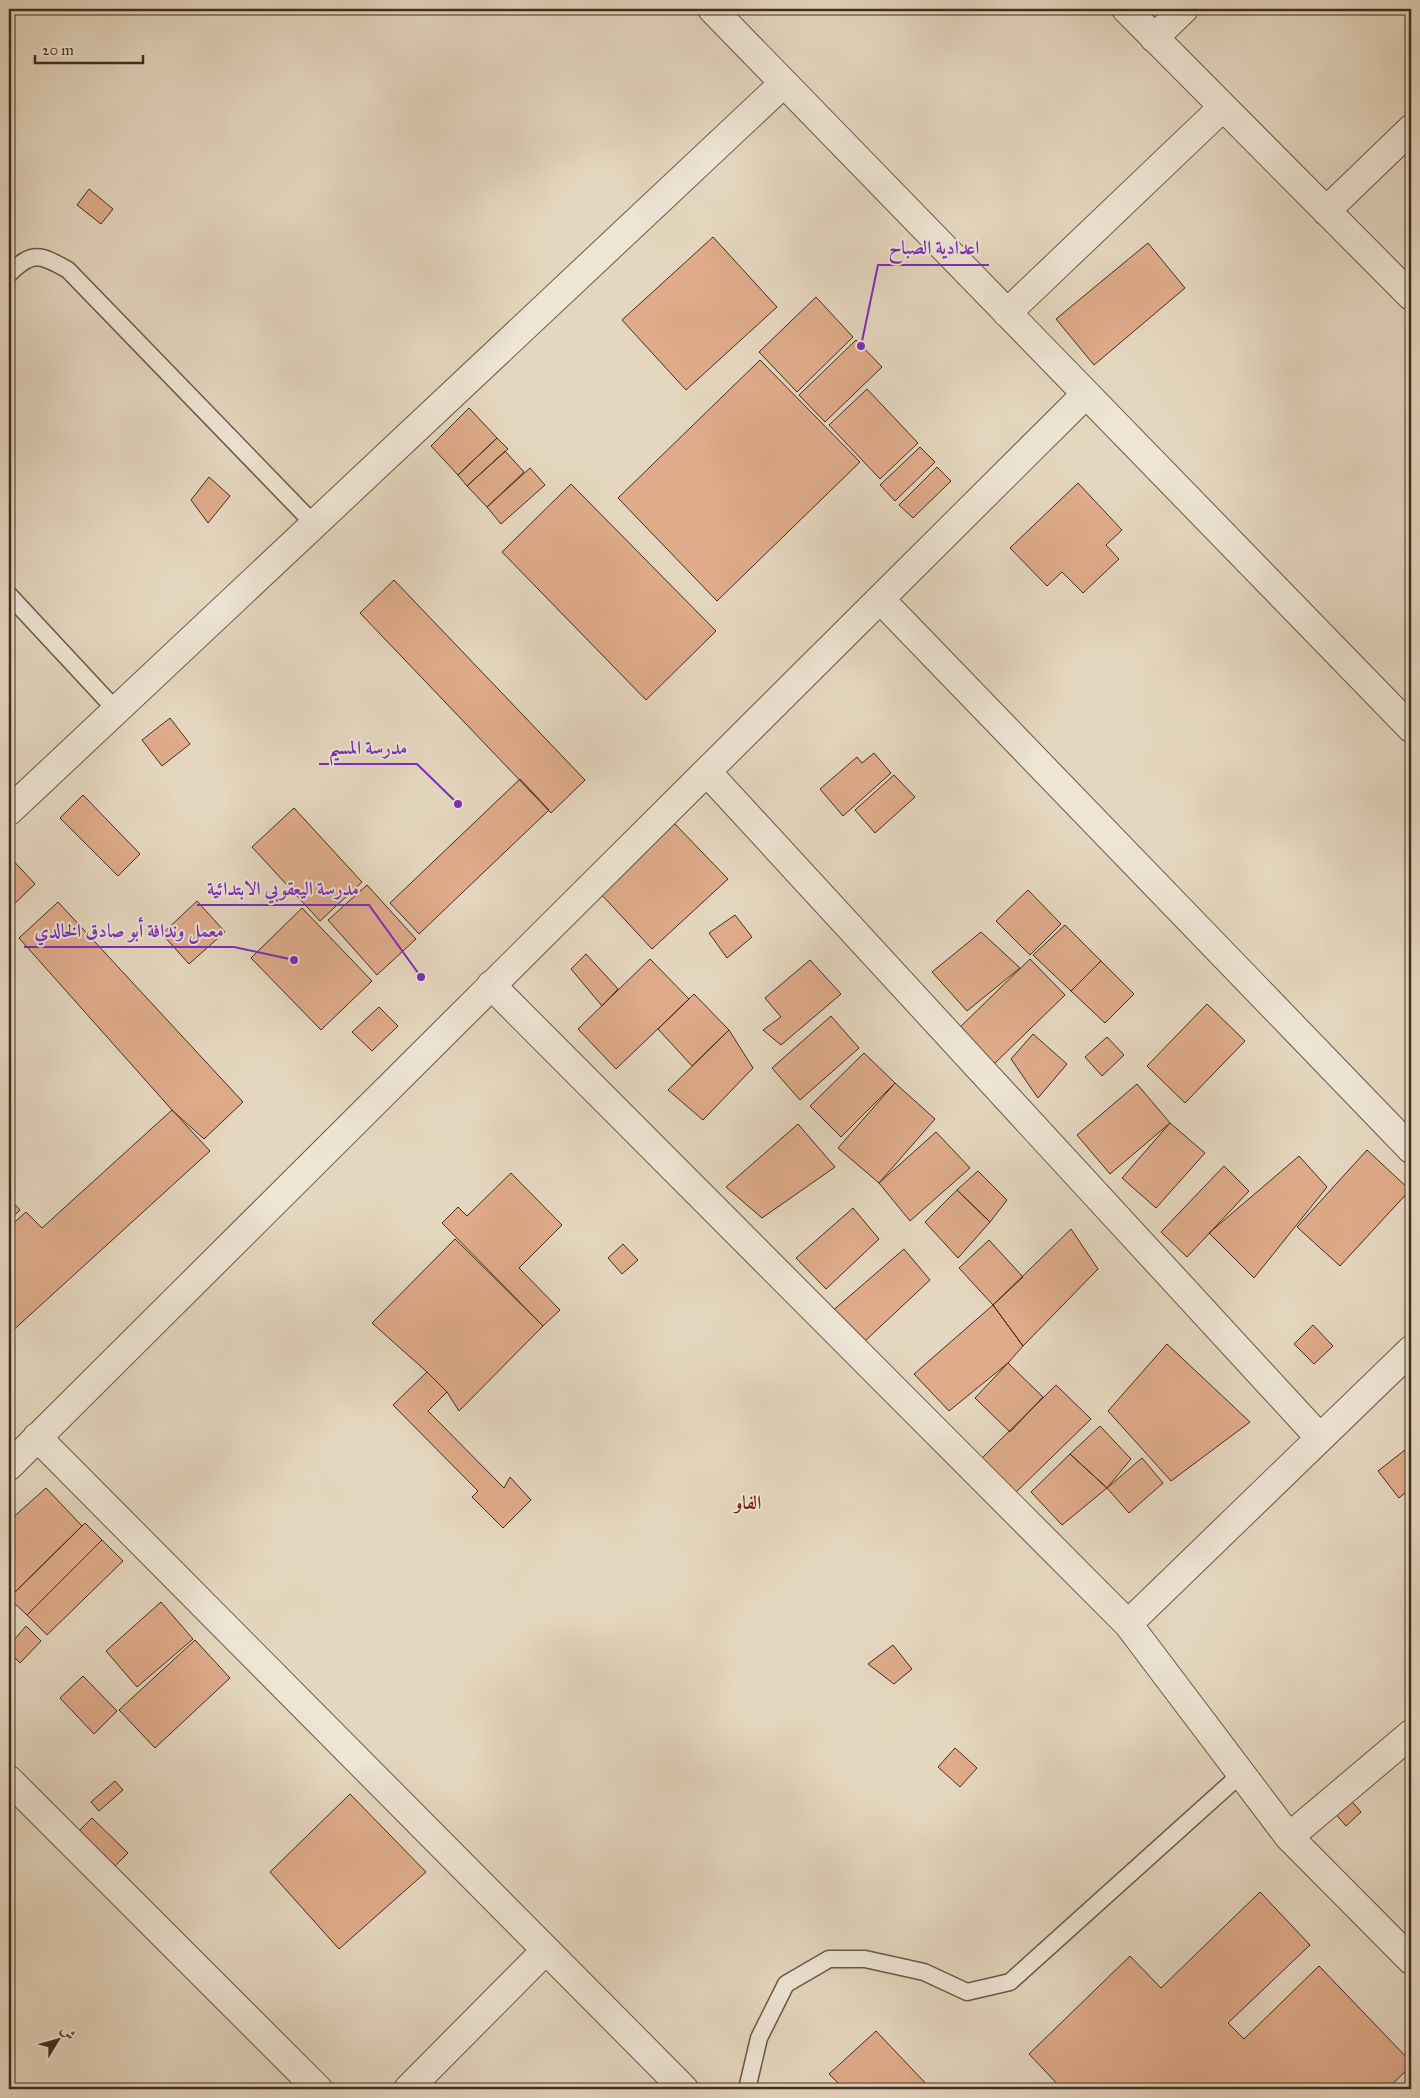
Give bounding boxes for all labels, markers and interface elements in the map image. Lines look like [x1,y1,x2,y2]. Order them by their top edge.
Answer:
scale bar [35,32,142,64]
text: 20 m [42,41,74,59]
callout: اعدادية الصباح [878,231,989,265]
text: اعدادية الصباح [889,236,979,265]
callout: مدرسة المسيم [319,730,417,764]
text: مدرسة المسيم [329,736,407,766]
callout: مدرسة اليعقوبي الابتدائية [197,871,369,905]
text: مدرسة اليعقوبي الابتدائية [207,877,359,904]
callout: معمل وندافة أبو صادق الخالدي [24,913,234,947]
text: معمل وندافة أبو صادق الخالدي [34,917,224,946]
district label: الفاو [733,1491,761,1514]
north arrow [32,2016,82,2066]
text: ش [57,2022,79,2043]

